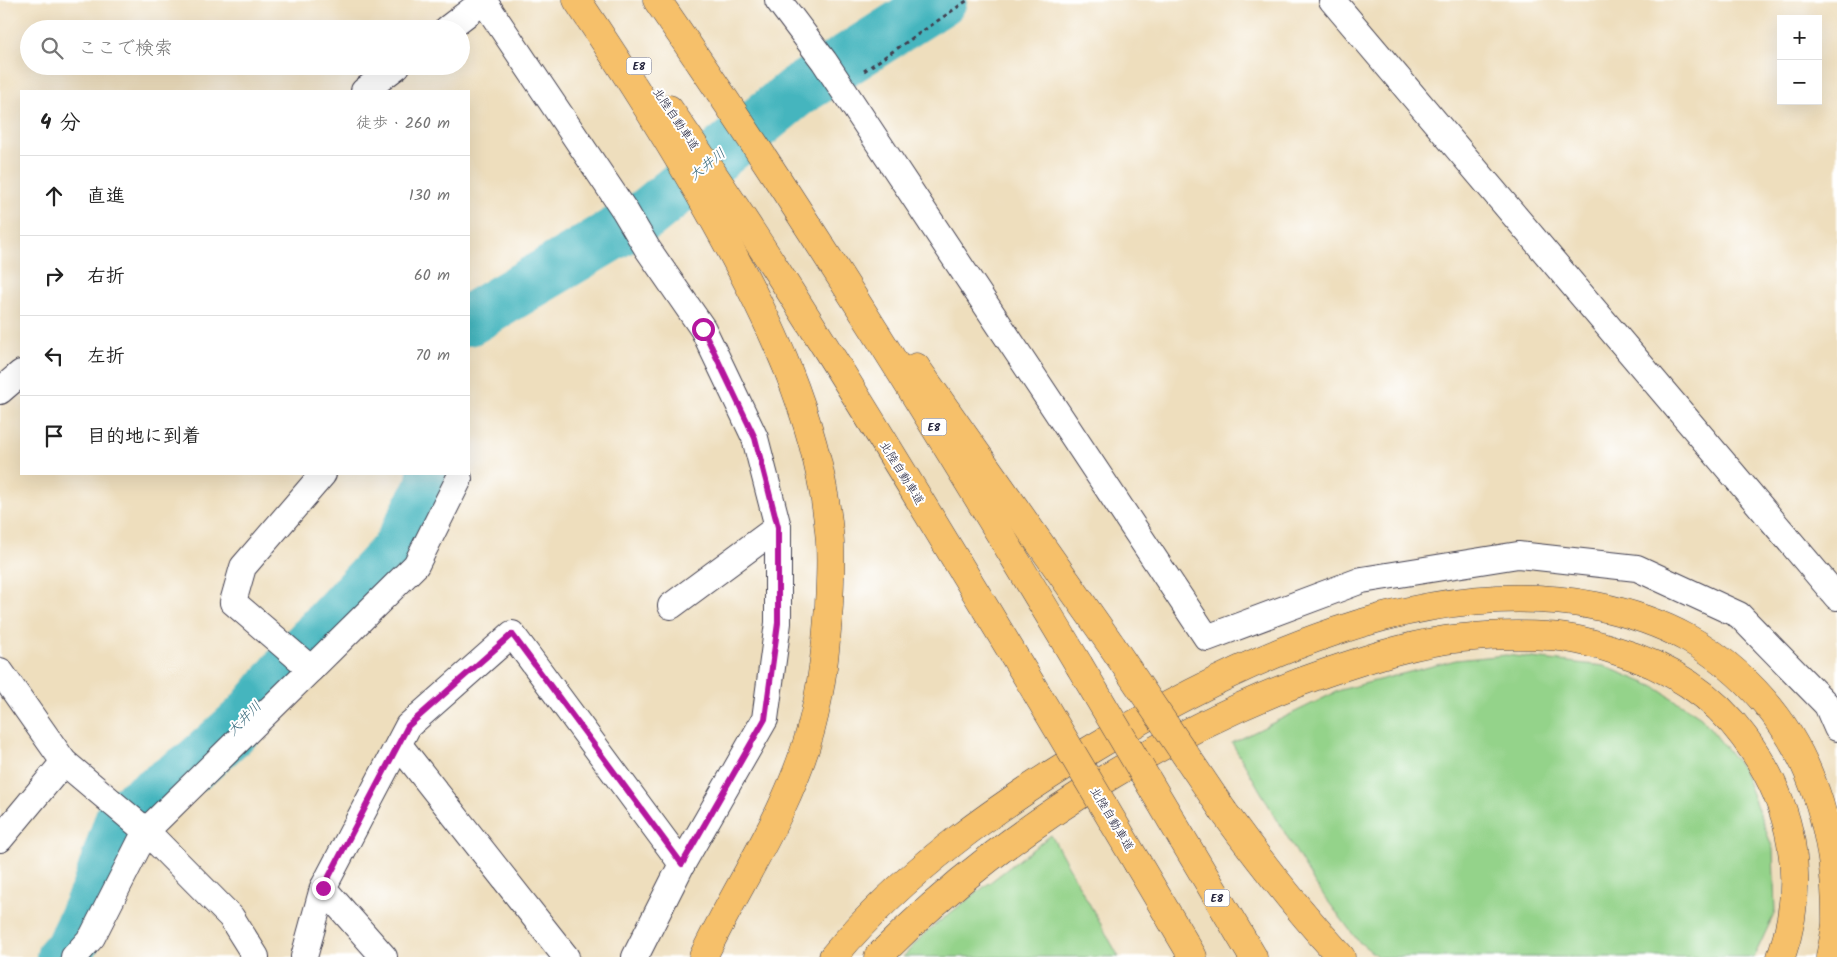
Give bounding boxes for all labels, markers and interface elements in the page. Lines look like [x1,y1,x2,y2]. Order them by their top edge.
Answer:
map controls [1777,15,1822,105]
button: + [1777,15,1822,60]
search box [20,20,470,75]
icon: search [38,34,66,62]
text: ここで検索 [78,34,173,64]
road number: E8 [626,58,652,74]
button: − [1777,60,1822,105]
street label: 北陸自動車道 [648,84,704,154]
text: 4 分 [40,107,81,140]
text: 徒歩 · 260 m [356,111,450,136]
water label: 大井川 [684,143,731,187]
icon: ahead [40,182,68,210]
text: 直進 [87,182,125,212]
text: 130 m [409,183,450,208]
icon: right [40,262,68,290]
text: 右折 [87,262,125,292]
text: 60 m [414,263,450,288]
route start [692,318,715,341]
icon: left [40,342,68,370]
text: 左折 [87,342,125,372]
text: 70 m [415,343,450,368]
road number: E8 [922,418,946,436]
icon: arrive [40,422,68,450]
text: 目的地に到着 [87,422,201,452]
street label: 北陸自動車道 [874,438,929,509]
water label: 大井川 [222,696,267,741]
street label: 北陸自動車道 [1085,783,1138,855]
route end [312,877,335,900]
road number: E8 [1204,890,1230,906]

